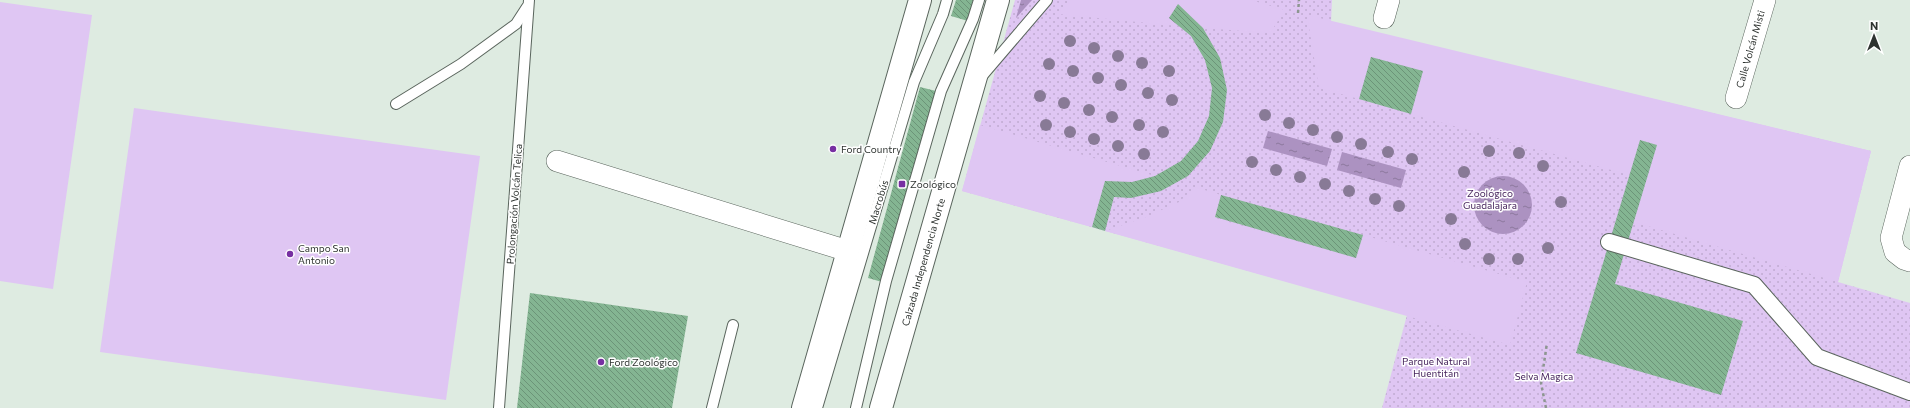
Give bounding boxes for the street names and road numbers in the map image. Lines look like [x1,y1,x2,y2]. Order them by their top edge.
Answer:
street label: Calle Volcán Misti [1733,9,1767,89]
street label: Prolongación Volcán Telica [504,143,524,265]
street label: Macrobús [866,178,891,226]
street label: Calzada Independencia Norte [899,197,947,327]

